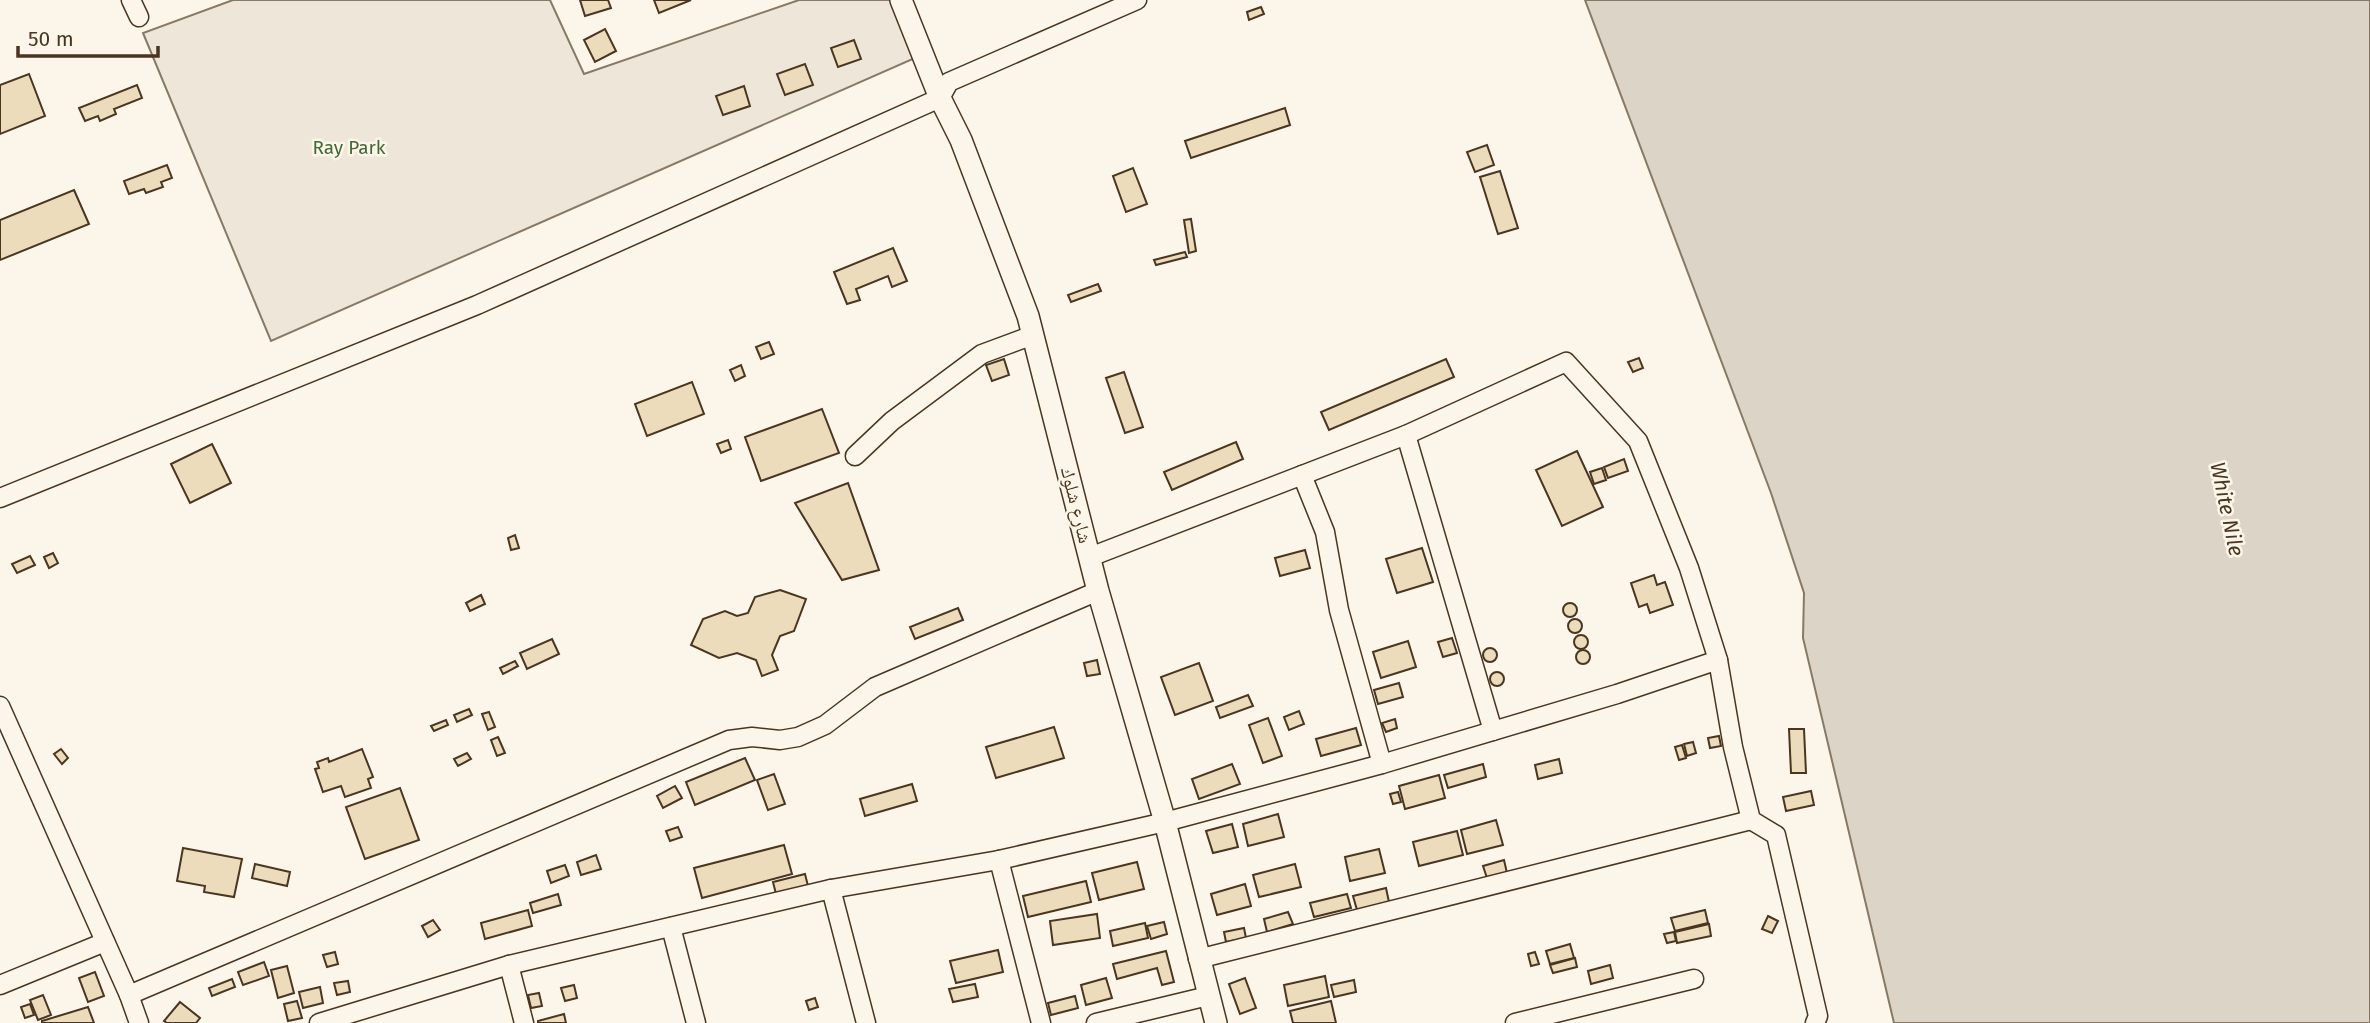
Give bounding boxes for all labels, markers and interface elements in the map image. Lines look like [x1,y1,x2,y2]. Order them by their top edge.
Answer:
scale bar [18,14,158,58]
text: 50 m [28,26,74,52]
park label: Ray Park [312,136,386,159]
water label: White Nile [2204,460,2250,559]
street label: شارع شلوك [1056,465,1097,546]

